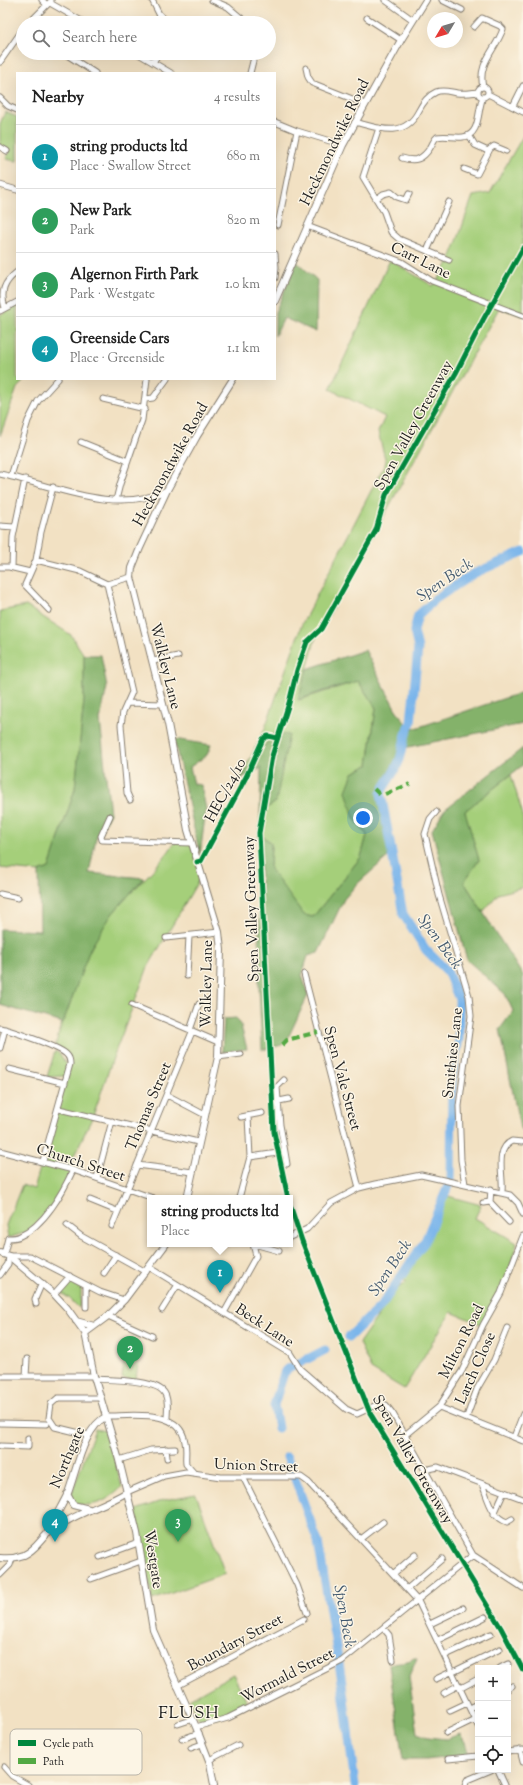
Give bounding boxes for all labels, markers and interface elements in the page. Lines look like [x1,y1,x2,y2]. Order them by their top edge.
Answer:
north arrow [427,12,463,48]
search box [16,16,276,60]
icon: search [30,27,52,49]
text: Search here [62,28,137,49]
street label: Heckmondwike Road [296,75,375,210]
text: Nearby [32,86,84,110]
text: 4 results [214,89,260,107]
text: string products ltd [70,137,188,158]
text: 1 [43,148,47,166]
text: 680 m [227,148,260,166]
text: Place · Swallow Street [70,158,191,176]
text: New Park [70,201,132,222]
text: 2 [42,212,48,230]
text: 820 m [227,212,260,230]
text: Park [70,222,95,240]
street label: Carr Lane [387,238,454,285]
text: Algernon Firth Park [70,265,199,286]
text: 3 [42,276,48,294]
text: 1.0 km [225,276,260,294]
text: Park · Westgate [70,286,155,304]
text: Greenside Cars [70,329,169,350]
text: 4 [42,340,48,358]
text: 1.1 km [227,340,260,358]
text: Place · Greenside [70,350,165,368]
street label: Spen Valley Greenway [370,356,459,495]
street label: Heckmondwike Road [129,399,214,530]
water label: Spen Beck [413,554,478,608]
street label: Walkley Lane [144,621,185,712]
street label: HEC/24/10 [201,755,252,827]
your location [353,808,373,828]
street label: Spen Valley Greenway [239,835,266,982]
water label: Spen Beck [411,910,467,975]
street label: Walkley Lane [196,940,219,1028]
street label: Smithies Lane [438,1007,469,1100]
street label: Spen Vale Street [318,1024,366,1133]
street label: Thomas Street [121,1059,178,1154]
street label: Church Street [33,1139,128,1188]
popup [147,1195,293,1247]
text: string products ltd [161,1202,279,1223]
text: Place [161,1223,190,1241]
water label: Spen Beck [364,1236,418,1301]
pin: 1 [207,1260,233,1293]
street label: Beck Lane [231,1299,298,1353]
street label: Milton Road [435,1300,490,1383]
street label: Larch Close [451,1329,502,1408]
pin: 2 [117,1336,143,1369]
street label: Spen Valley Greenway [366,1391,458,1529]
street label: Northgate [46,1423,91,1492]
street label: Union Street [213,1455,298,1478]
pin: 4 [42,1509,68,1542]
pin: 3 [165,1509,191,1542]
street label: Westgate [137,1528,168,1590]
water label: Spen Beck [327,1583,360,1650]
street label: Boundary Street [184,1609,287,1677]
street label: Wormald Street [237,1644,338,1709]
map controls [475,1665,511,1773]
button: + [475,1665,511,1701]
button: − [475,1701,511,1737]
district label: FLUSH [158,1702,220,1726]
legend [10,1729,142,1775]
text: Cycle path [43,1736,94,1752]
button: locate [475,1737,511,1773]
text: Path [43,1754,65,1770]

